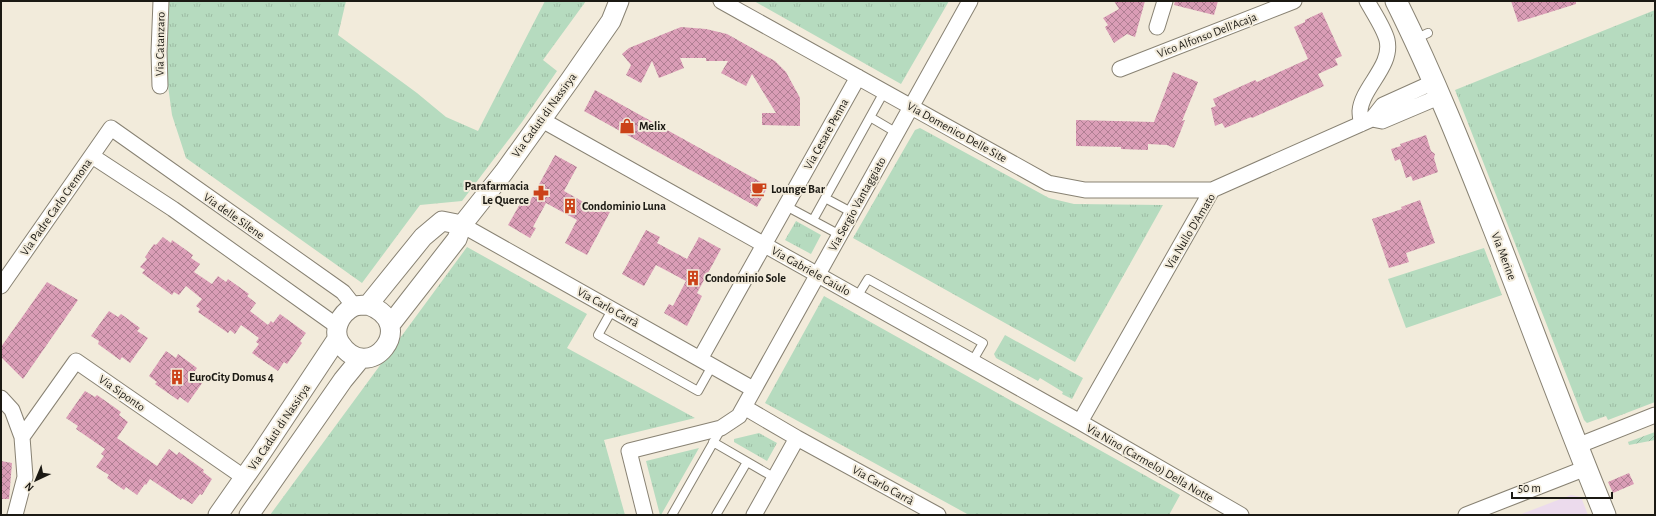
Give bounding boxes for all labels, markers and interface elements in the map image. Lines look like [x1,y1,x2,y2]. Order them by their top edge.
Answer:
street label: Vico Alfonso Dell'Acaja [1155,10,1259,60]
street label: Via Catanzaro [153,12,167,76]
street label: Via Caduti di Nassirya [509,70,580,160]
street label: Via Cesare Penna [802,96,851,171]
street label: Via Domenico Delle Site [905,100,1009,164]
shop icon: Melix [618,117,636,135]
place label: Melix [639,120,666,132]
street label: Via Sergio Vantaggiato [826,155,888,253]
street label: Via Padre Carlo Cremona [18,156,94,258]
place label: Parafarmacia Le Querce [464,180,529,207]
cafe icon: Lounge Bar [750,180,768,198]
place label: Lounge Bar [771,183,826,195]
pharmacy icon: Parafarmacia Le Querce [532,184,550,202]
street label: Via delle Silene [201,191,267,241]
street label: Via Nullo D'Amato [1163,191,1217,271]
building icon: Condominio Luna [561,197,579,215]
place label: Condominio Luna [582,200,666,212]
street label: Via Merine [1489,230,1519,282]
street label: Via Gabriele Caiulo [769,244,853,298]
building icon: Condominio Sole [684,269,702,287]
place label: Condominio Sole [705,272,786,284]
street label: Via Carlo Carrà [575,285,641,329]
building icon: EuroCity Domus 4 [168,368,186,386]
place label: EuroCity Domus 4 [189,371,274,384]
street label: Via Siponto [97,373,147,413]
street label: Via Caduti di Nassirya [246,381,313,473]
street label: Via Nino (Carmelo) Della Notte [1084,422,1216,504]
north arrow [16,460,56,500]
street label: Via Carlo Carrà [850,463,916,507]
scale bar [1512,474,1612,500]
text: N [23,480,36,493]
text: 50 m [1518,482,1541,494]

